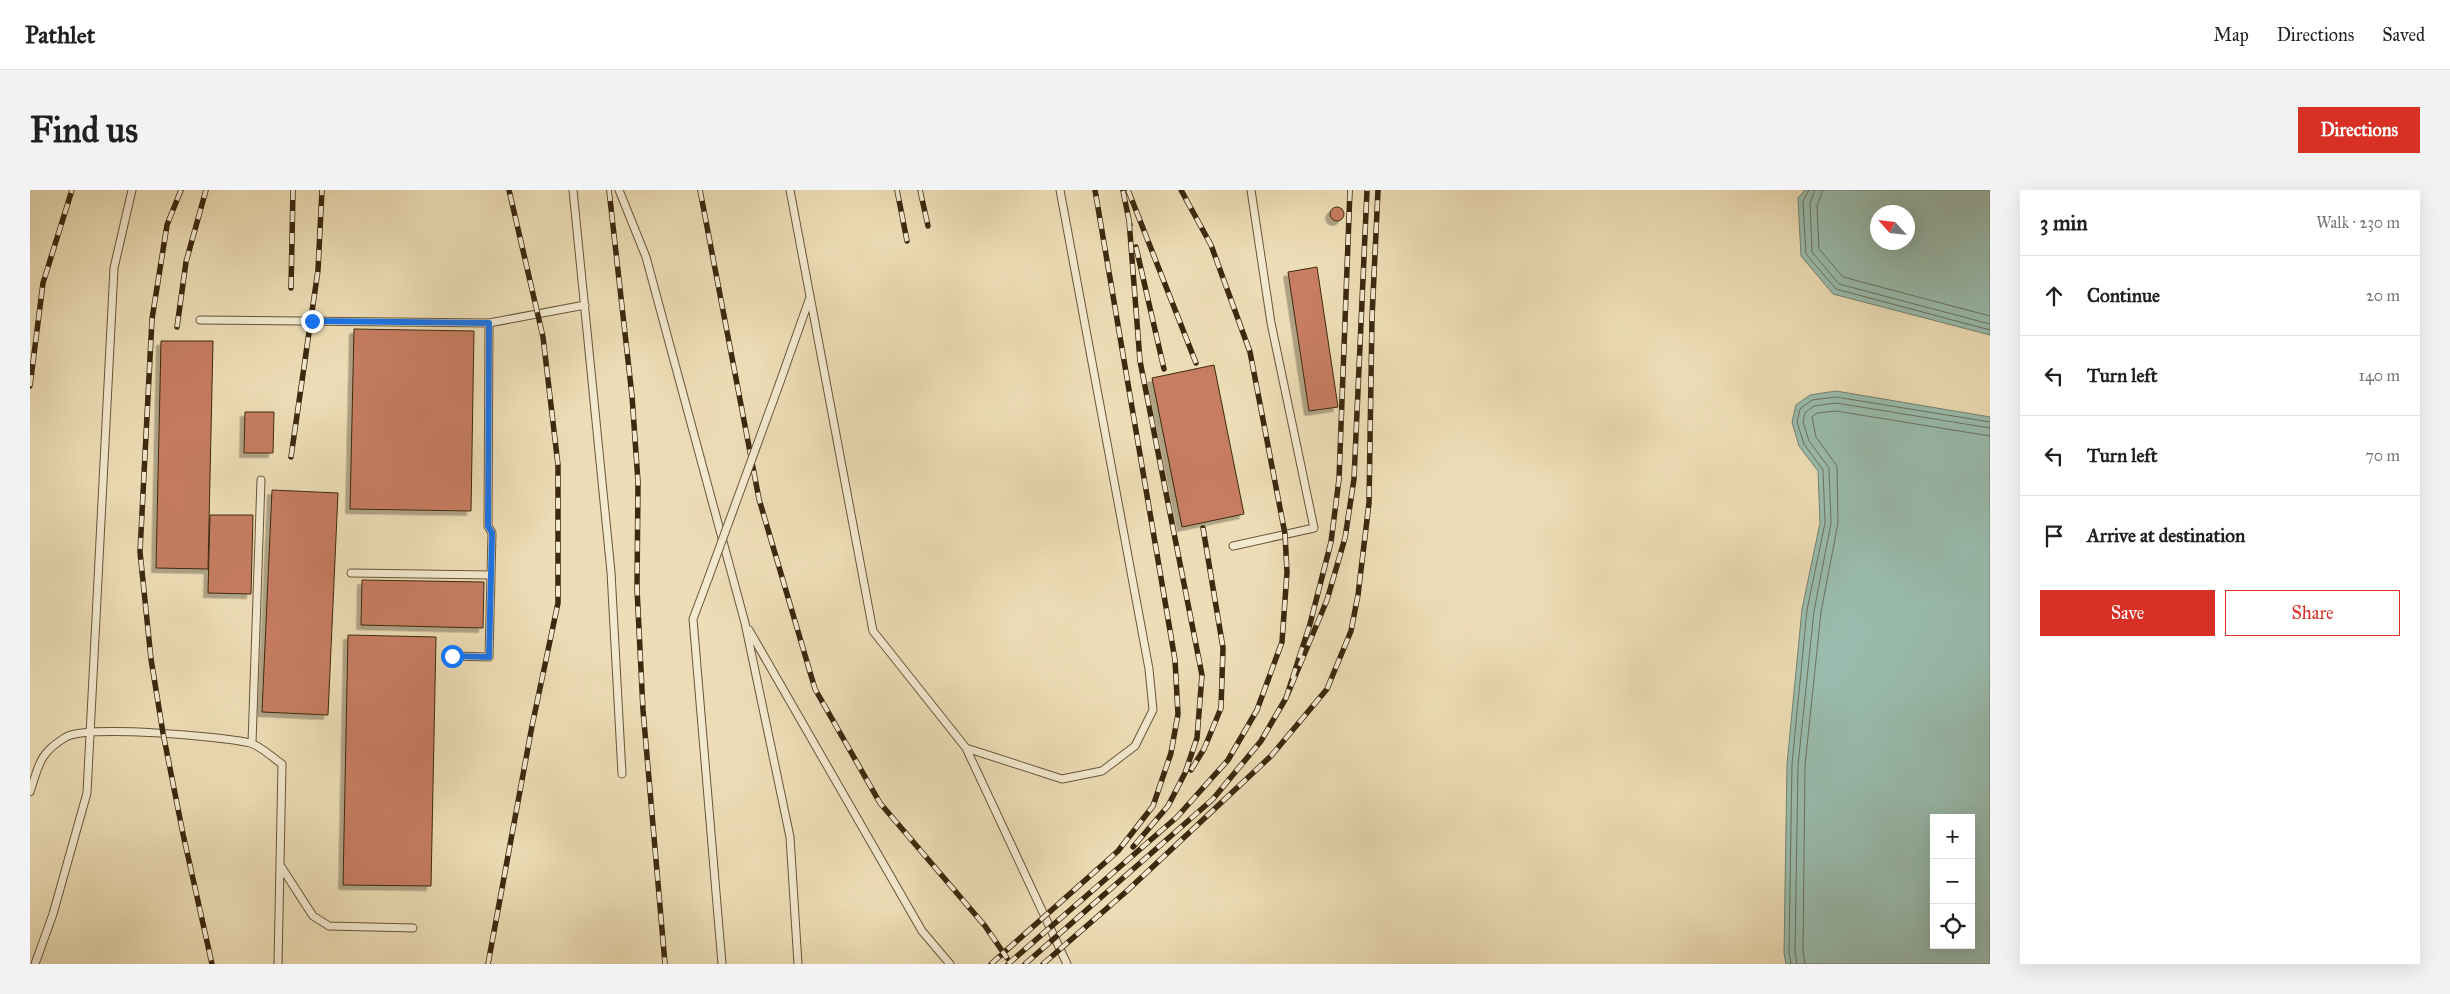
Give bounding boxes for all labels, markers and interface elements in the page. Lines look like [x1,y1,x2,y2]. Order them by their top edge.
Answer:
text: Pathlet [25,20,95,50]
text: Map [2213,24,2249,46]
text: Directions [2277,24,2354,46]
text: Saved [2382,24,2425,46]
button: Directions [2298,107,2420,153]
text: Find us [30,109,138,152]
north arrow [1870,205,1915,250]
text: 3 min [2040,210,2088,236]
text: Walk · 230 m [2316,213,2400,232]
icon: ahead [2040,282,2068,310]
text: Continue [2087,284,2160,307]
text: 20 m [2366,286,2400,305]
route end [301,310,324,333]
icon: left [2040,362,2068,390]
text: Turn left [2087,364,2157,387]
text: 140 m [2359,366,2400,385]
icon: left [2040,442,2068,470]
text: Turn left [2087,444,2157,467]
text: 70 m [2365,446,2400,465]
icon: arrive [2040,522,2068,550]
text: Arrive at destination [2087,524,2245,547]
button: Save [2040,590,2215,636]
button: Share [2225,590,2400,636]
route start [441,645,464,668]
map controls [1930,814,1975,949]
button: + [1930,814,1975,859]
button: − [1930,859,1975,904]
button: locate [1930,904,1975,949]

